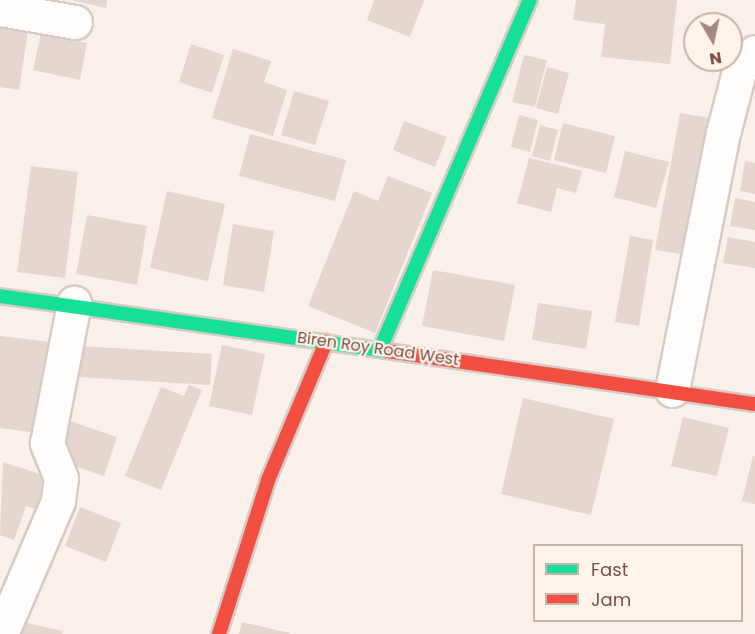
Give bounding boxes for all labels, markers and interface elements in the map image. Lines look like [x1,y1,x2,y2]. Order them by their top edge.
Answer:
north arrow [683,12,743,72]
text: N [708,46,723,71]
street label: Biren Roy Road West [296,328,460,370]
legend [533,544,743,622]
text: Fast [591,557,628,582]
text: Jam [591,587,631,612]

